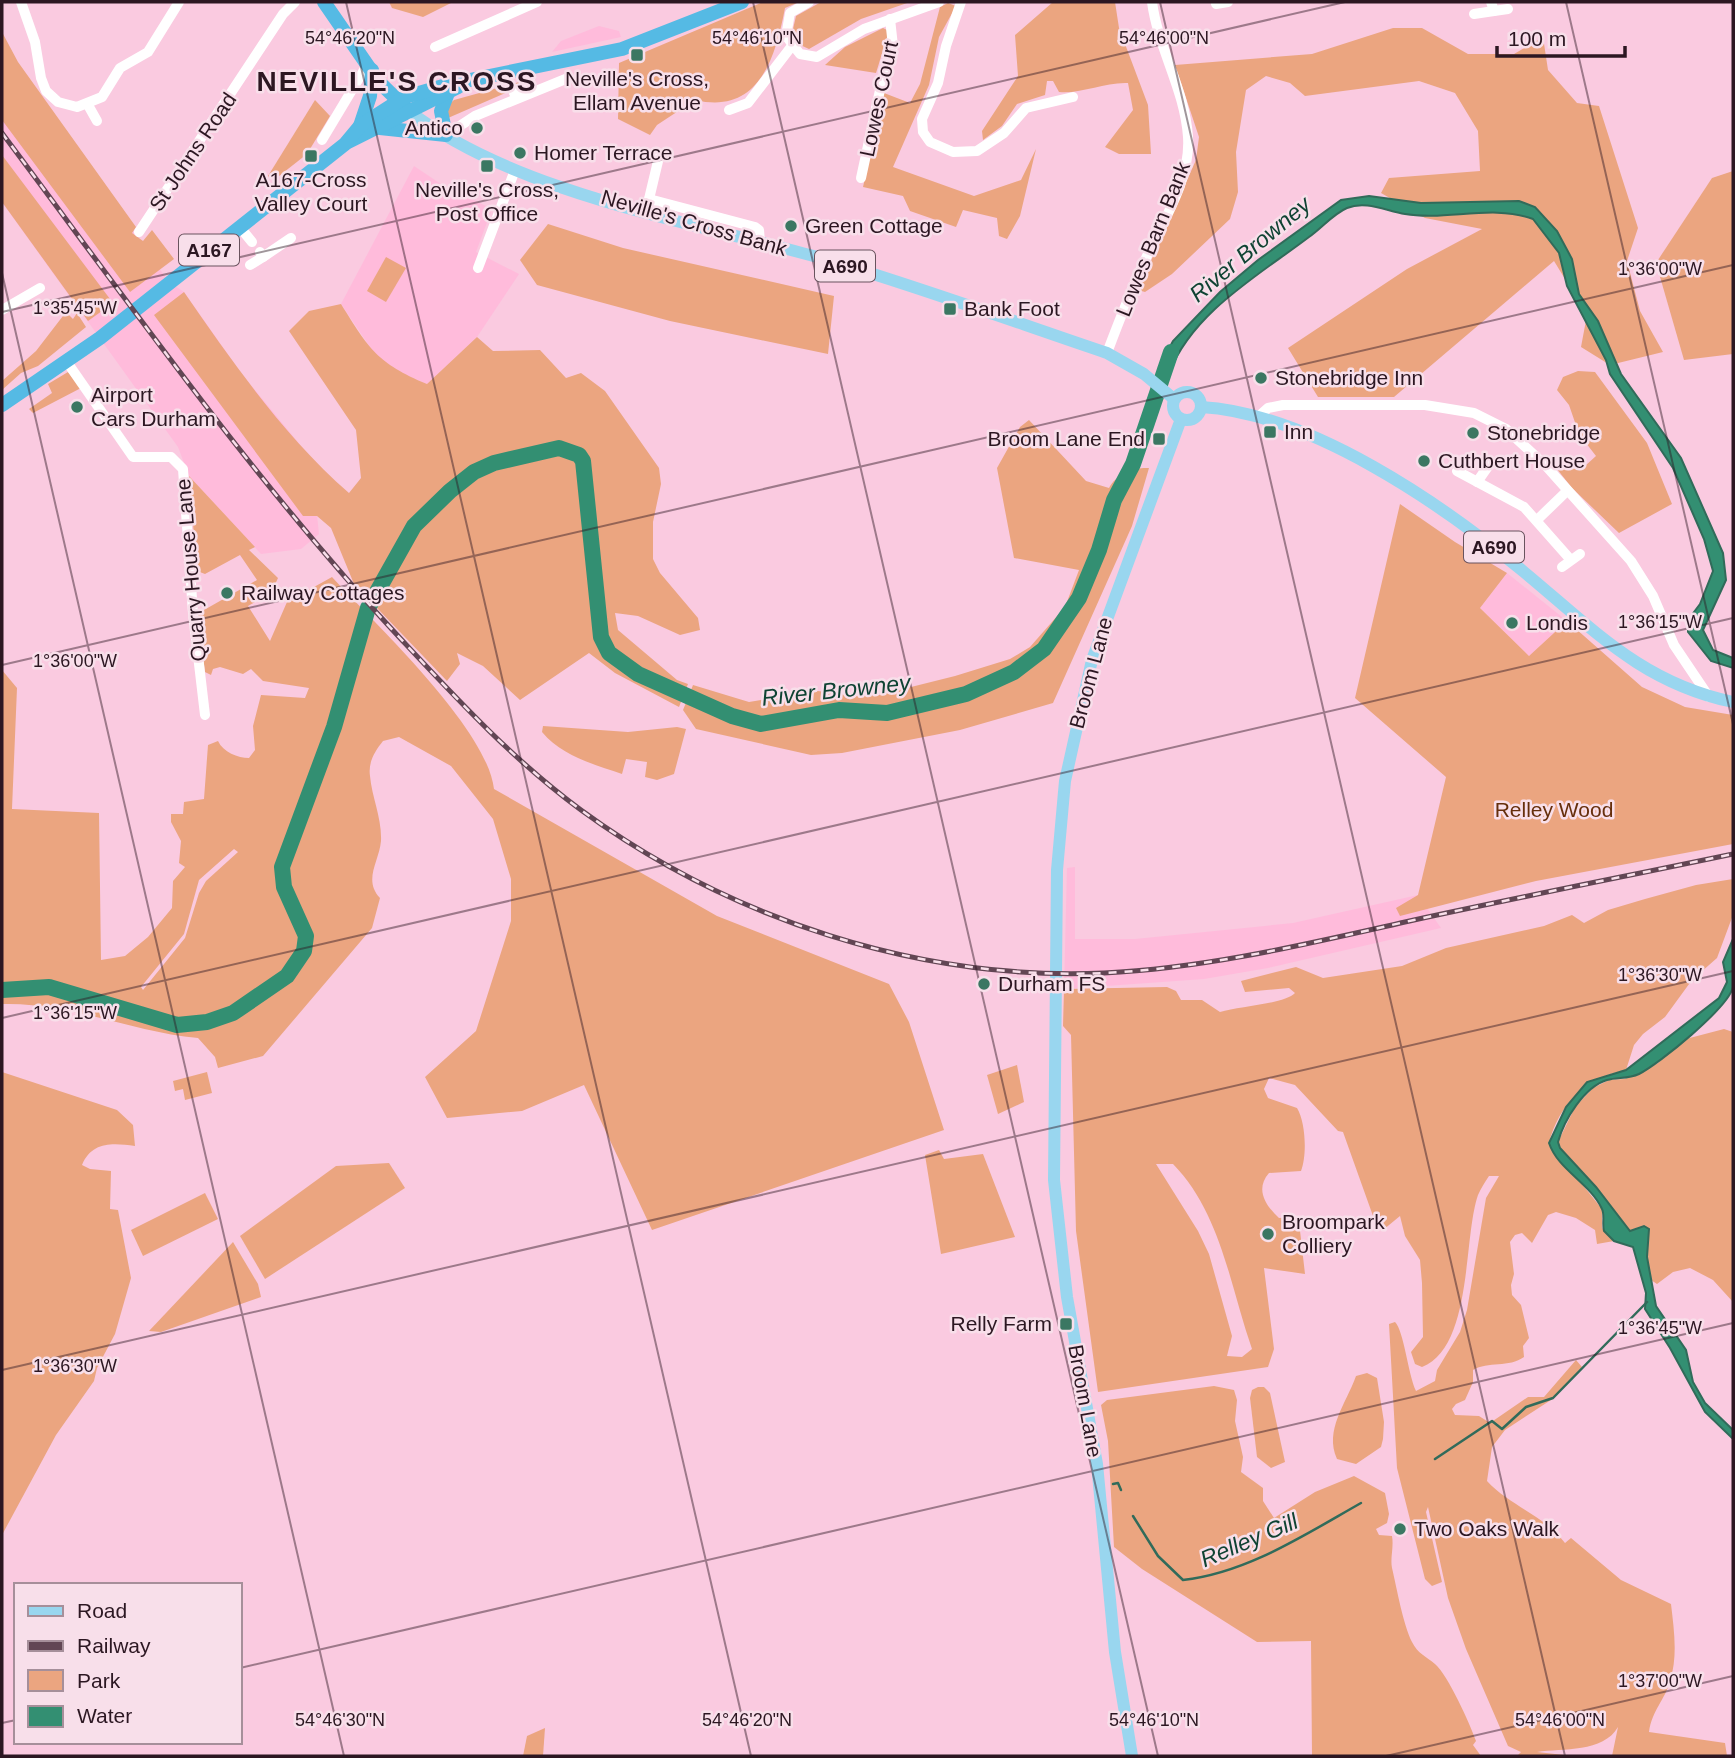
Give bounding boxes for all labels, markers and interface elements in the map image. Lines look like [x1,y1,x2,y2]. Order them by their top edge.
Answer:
scale bar [1497,14,1625,58]
text: 100 m [1508,27,1566,50]
text: 54°46'20"N [305,28,395,48]
text: 54°46'10"N [712,28,802,48]
text: 54°46'00"N [1119,28,1209,48]
street label: Lowes Court [855,39,902,159]
marker: Neville's Cross, Ellam Avenue [629,47,645,63]
district label: NEVILLE'S CROSS [257,66,537,97]
place label: Neville's Cross, Ellam Avenue [565,67,709,114]
street label: St Johns Road [145,88,241,215]
place label: Antico [405,116,463,139]
marker: Antico [469,120,485,136]
place label: Homer Terrace [534,141,673,164]
marker: Homer Terrace [512,145,528,161]
marker: A167-Cross Valley Court [303,148,319,164]
marker: Neville's Cross, Post Office [479,158,495,174]
street label: Lowes Barn Bank [1111,158,1194,319]
place label: A167-Cross Valley Court [255,168,368,215]
place label: Neville's Cross, Post Office [415,178,559,225]
street label: Neville's Cross Bank [599,185,790,260]
water label: River Browney [1184,190,1317,307]
place label: Green Cottage [805,214,943,237]
marker: Green Cottage [783,218,799,234]
road number: A167 [179,234,239,266]
road number: A690 [815,250,875,282]
text: 1°36'00"W [1618,259,1702,279]
place label: Bank Foot [964,297,1060,320]
text: 1°35'45"W [33,298,117,318]
marker: Bank Foot [942,301,958,317]
place label: Stonebridge Inn [1275,366,1423,389]
marker: Stonebridge Inn [1253,370,1269,386]
place label: Airport Cars Durham [91,383,216,430]
marker: Airport Cars Durham [69,399,85,415]
place label: Inn [1284,420,1313,443]
place label: Stonebridge [1487,421,1600,444]
marker: Inn [1262,424,1278,440]
marker: Stonebridge [1465,425,1481,441]
place label: Broom Lane End [987,427,1145,450]
marker: Broom Lane End [1151,431,1167,447]
place label: Cuthbert House [1438,449,1585,472]
marker: Cuthbert House [1416,453,1432,469]
street label: Quarry House Lane [171,478,210,662]
road number: A690 [1464,532,1524,562]
place label: Railway Cottages [241,581,404,604]
marker: Railway Cottages [219,585,235,601]
place label: Londis [1526,611,1588,634]
text: 1°36'15"W [1618,612,1702,632]
street label: Broom Lane [1065,615,1116,731]
marker: Londis [1504,615,1520,631]
text: 1°36'00"W [33,651,117,671]
water label: River Browney [760,669,913,711]
park label: Relley Wood [1495,798,1613,821]
text: 1°36'30"W [1618,965,1702,985]
place label: Durham FS [998,972,1105,995]
marker: Durham FS [976,976,992,992]
text: 1°36'15"W [33,1003,117,1023]
place label: Broompark Colliery [1282,1210,1385,1257]
marker: Broompark Colliery [1260,1226,1276,1242]
place label: Relly Farm [950,1312,1052,1335]
marker: Relly Farm [1058,1316,1074,1332]
text: 1°36'45"W [1618,1318,1702,1338]
street label: Broom Lane [1064,1343,1107,1459]
text: 1°36'30"W [33,1356,117,1376]
water label: Relley Gill [1196,1507,1303,1572]
place label: Two Oaks Walk [1414,1517,1560,1540]
marker: Two Oaks Walk [1392,1521,1408,1537]
legend [14,1583,242,1744]
text: Road [77,1599,127,1622]
text: Railway [77,1634,151,1657]
text: Park [77,1669,121,1692]
text: 1°37'00"W [1618,1671,1702,1691]
text: Water [77,1704,132,1727]
text: 54°46'30"N [295,1710,385,1730]
text: 54°46'20"N [702,1710,792,1730]
text: 54°46'10"N [1109,1710,1199,1730]
text: 54°46'00"N [1515,1710,1605,1730]

